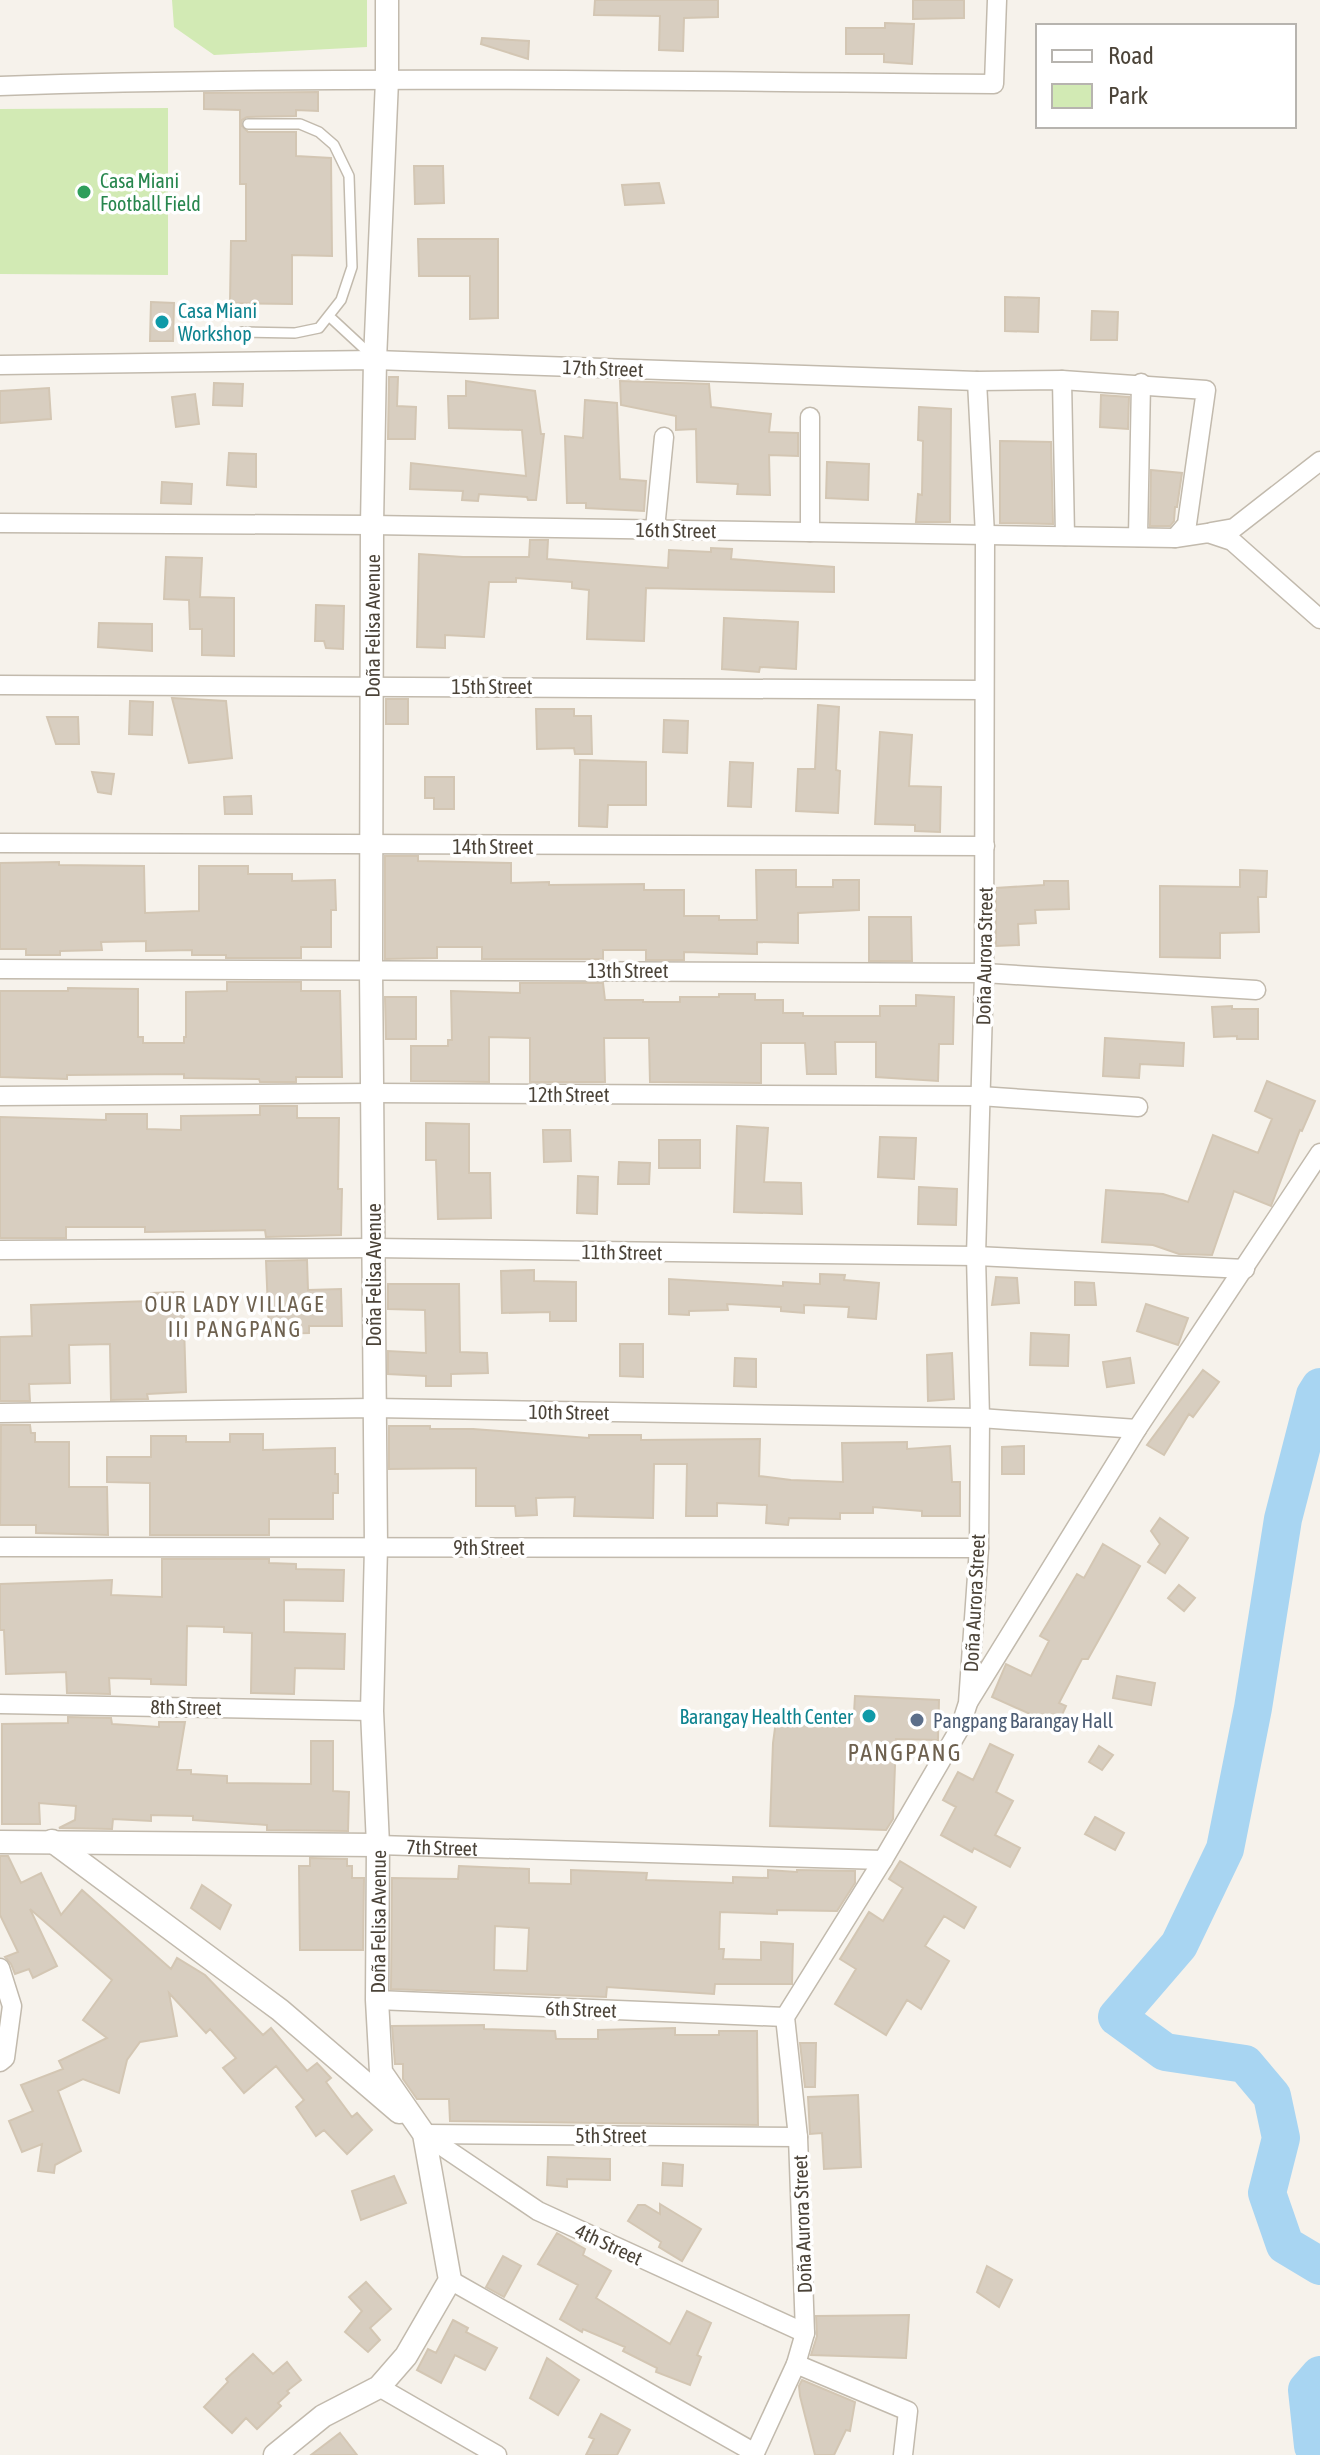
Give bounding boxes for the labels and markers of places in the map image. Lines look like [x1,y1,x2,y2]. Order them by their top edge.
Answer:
place label: Casa Miani Football Field [100,169,201,215]
marker: Casa Miani Football Field [75,183,93,201]
place label: Casa Miani Workshop [178,299,257,345]
marker: Casa Miani Workshop [153,313,171,331]
place label: Barangay Health Center [679,1705,854,1728]
marker: Barangay Health Center [860,1707,878,1725]
place label: Pangpang Barangay Hall [933,1709,1114,1732]
marker: Pangpang Barangay Hall [908,1711,926,1729]

